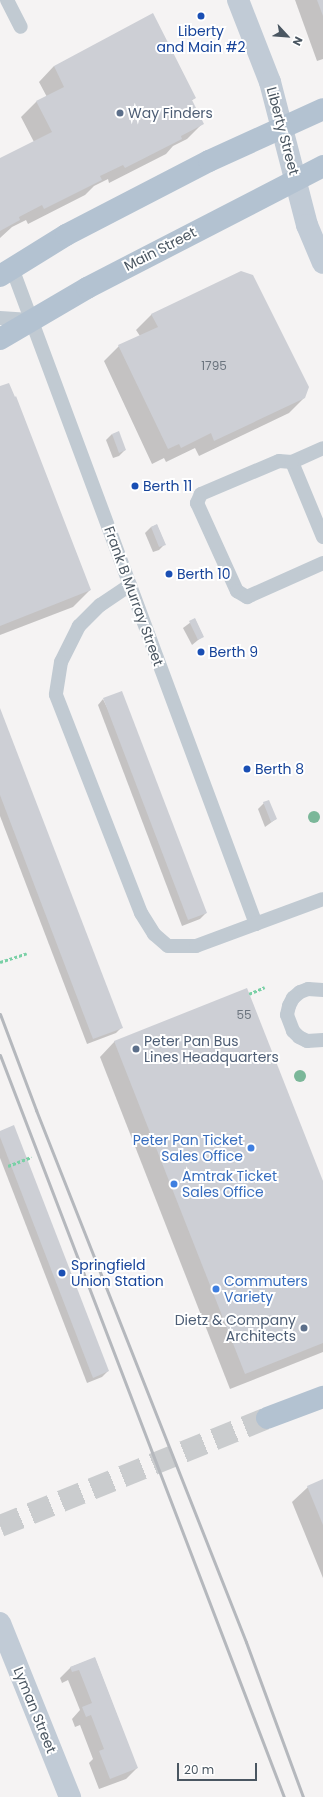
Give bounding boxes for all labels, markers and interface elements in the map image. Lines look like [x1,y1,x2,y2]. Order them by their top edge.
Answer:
marker: Liberty and Main #2 [196,11,206,21]
north arrow [267,16,307,56]
place label: Liberty and Main #2 [156,23,246,56]
text: N [289,34,307,48]
street label: Liberty Street [263,85,303,177]
place label: Way Finders [128,105,213,121]
marker: Way Finders [115,108,125,118]
street label: Main Street [121,224,199,274]
house number: 1795 [201,359,227,373]
place label: Berth 11 [143,478,192,494]
marker: Berth 11 [130,481,140,491]
street label: Frank B Murray Street [101,524,167,668]
place label: Berth 10 [177,566,231,582]
marker: Berth 10 [164,569,174,579]
place label: Berth 9 [209,644,258,660]
marker: Berth 9 [196,647,206,657]
place label: Berth 8 [255,761,304,777]
marker: Berth 8 [242,764,252,774]
house number: 55 [236,1008,252,1022]
place label: Peter Pan Bus Lines Headquarters [144,1033,279,1066]
marker: Peter Pan Bus Lines Headquarters [131,1044,141,1054]
place label: Peter Pan Ticket Sales Office [133,1132,243,1164]
marker: Peter Pan Ticket Sales Office [246,1143,256,1153]
place label: Amtrak Ticket Sales Office [182,1168,277,1200]
marker: Amtrak Ticket Sales Office [169,1179,179,1189]
place label: Springfield Union Station [71,1257,164,1290]
marker: Springfield Union Station [56,1267,68,1279]
place label: Commuters Variety [224,1273,308,1306]
marker: Commuters Variety [211,1284,221,1294]
place label: Dietz & Company Architects [175,1312,296,1344]
marker: Dietz & Company Architects [299,1323,309,1333]
street label: Lyman Street [10,1664,60,1756]
scale bar [179,1755,259,1781]
text: 20 m [184,1761,214,1778]

